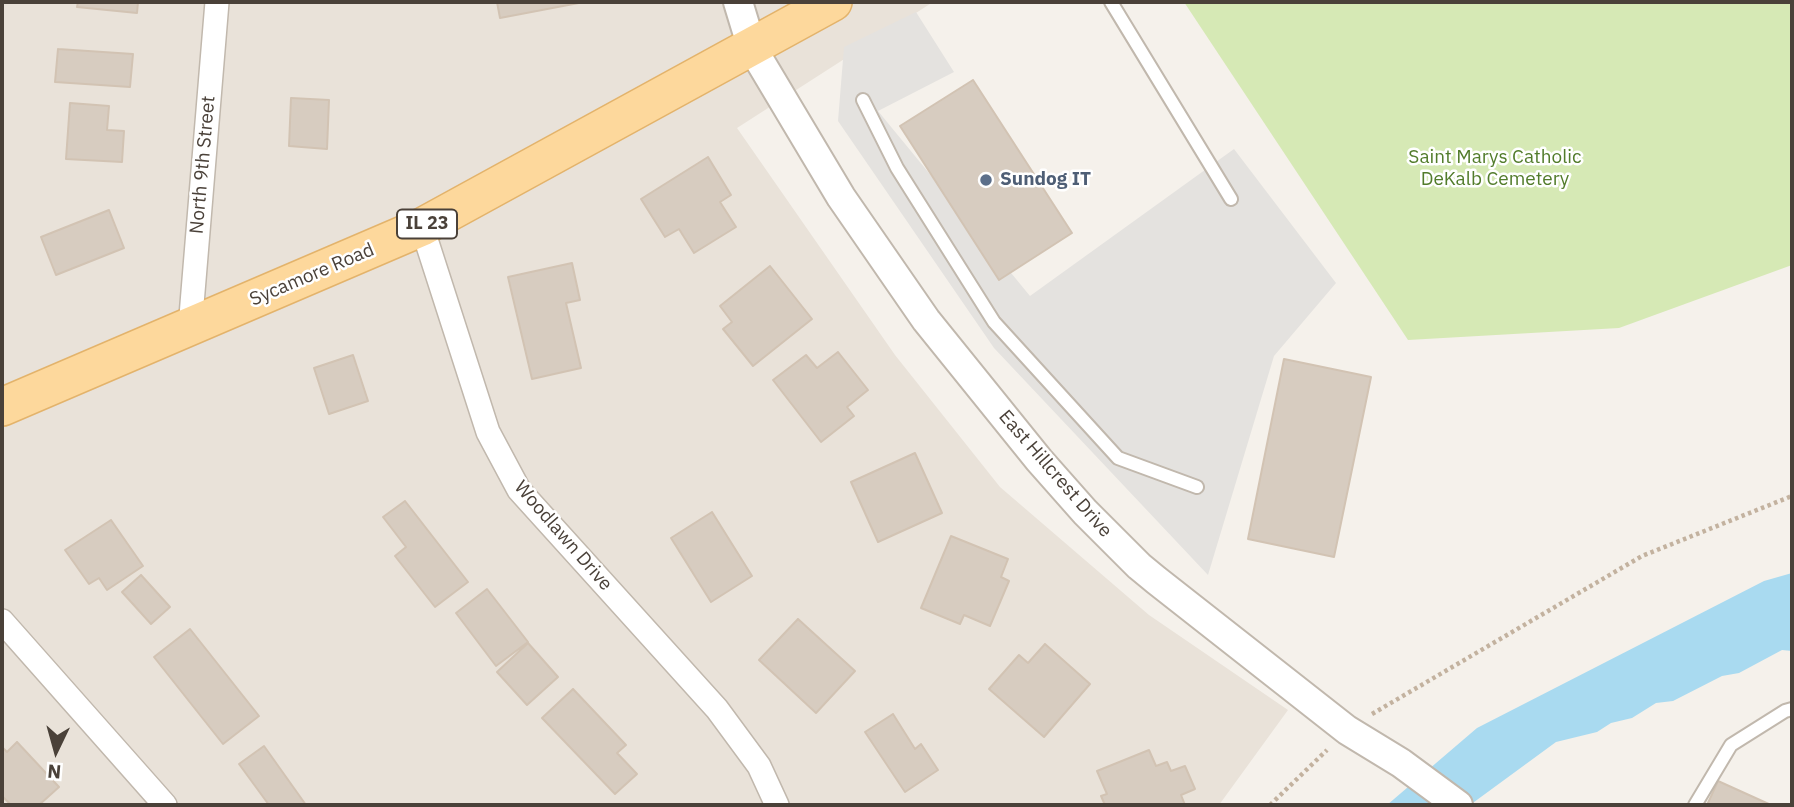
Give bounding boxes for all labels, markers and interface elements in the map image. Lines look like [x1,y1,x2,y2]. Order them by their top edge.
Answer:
street label: North 9th Street [186,95,220,235]
park label: Saint Marys Catholic DeKalb Cemetery [1408,147,1582,191]
place label: Sundog IT [1000,169,1091,191]
marker: Sundog IT [978,172,994,188]
road number: IL 23 [397,210,457,238]
street label: Sycamore Road [246,239,378,311]
street label: East Hillcrest Drive [994,406,1116,542]
street label: Woodlawn Drive [509,476,617,596]
north arrow [21,716,91,786]
text: N [46,759,62,784]

